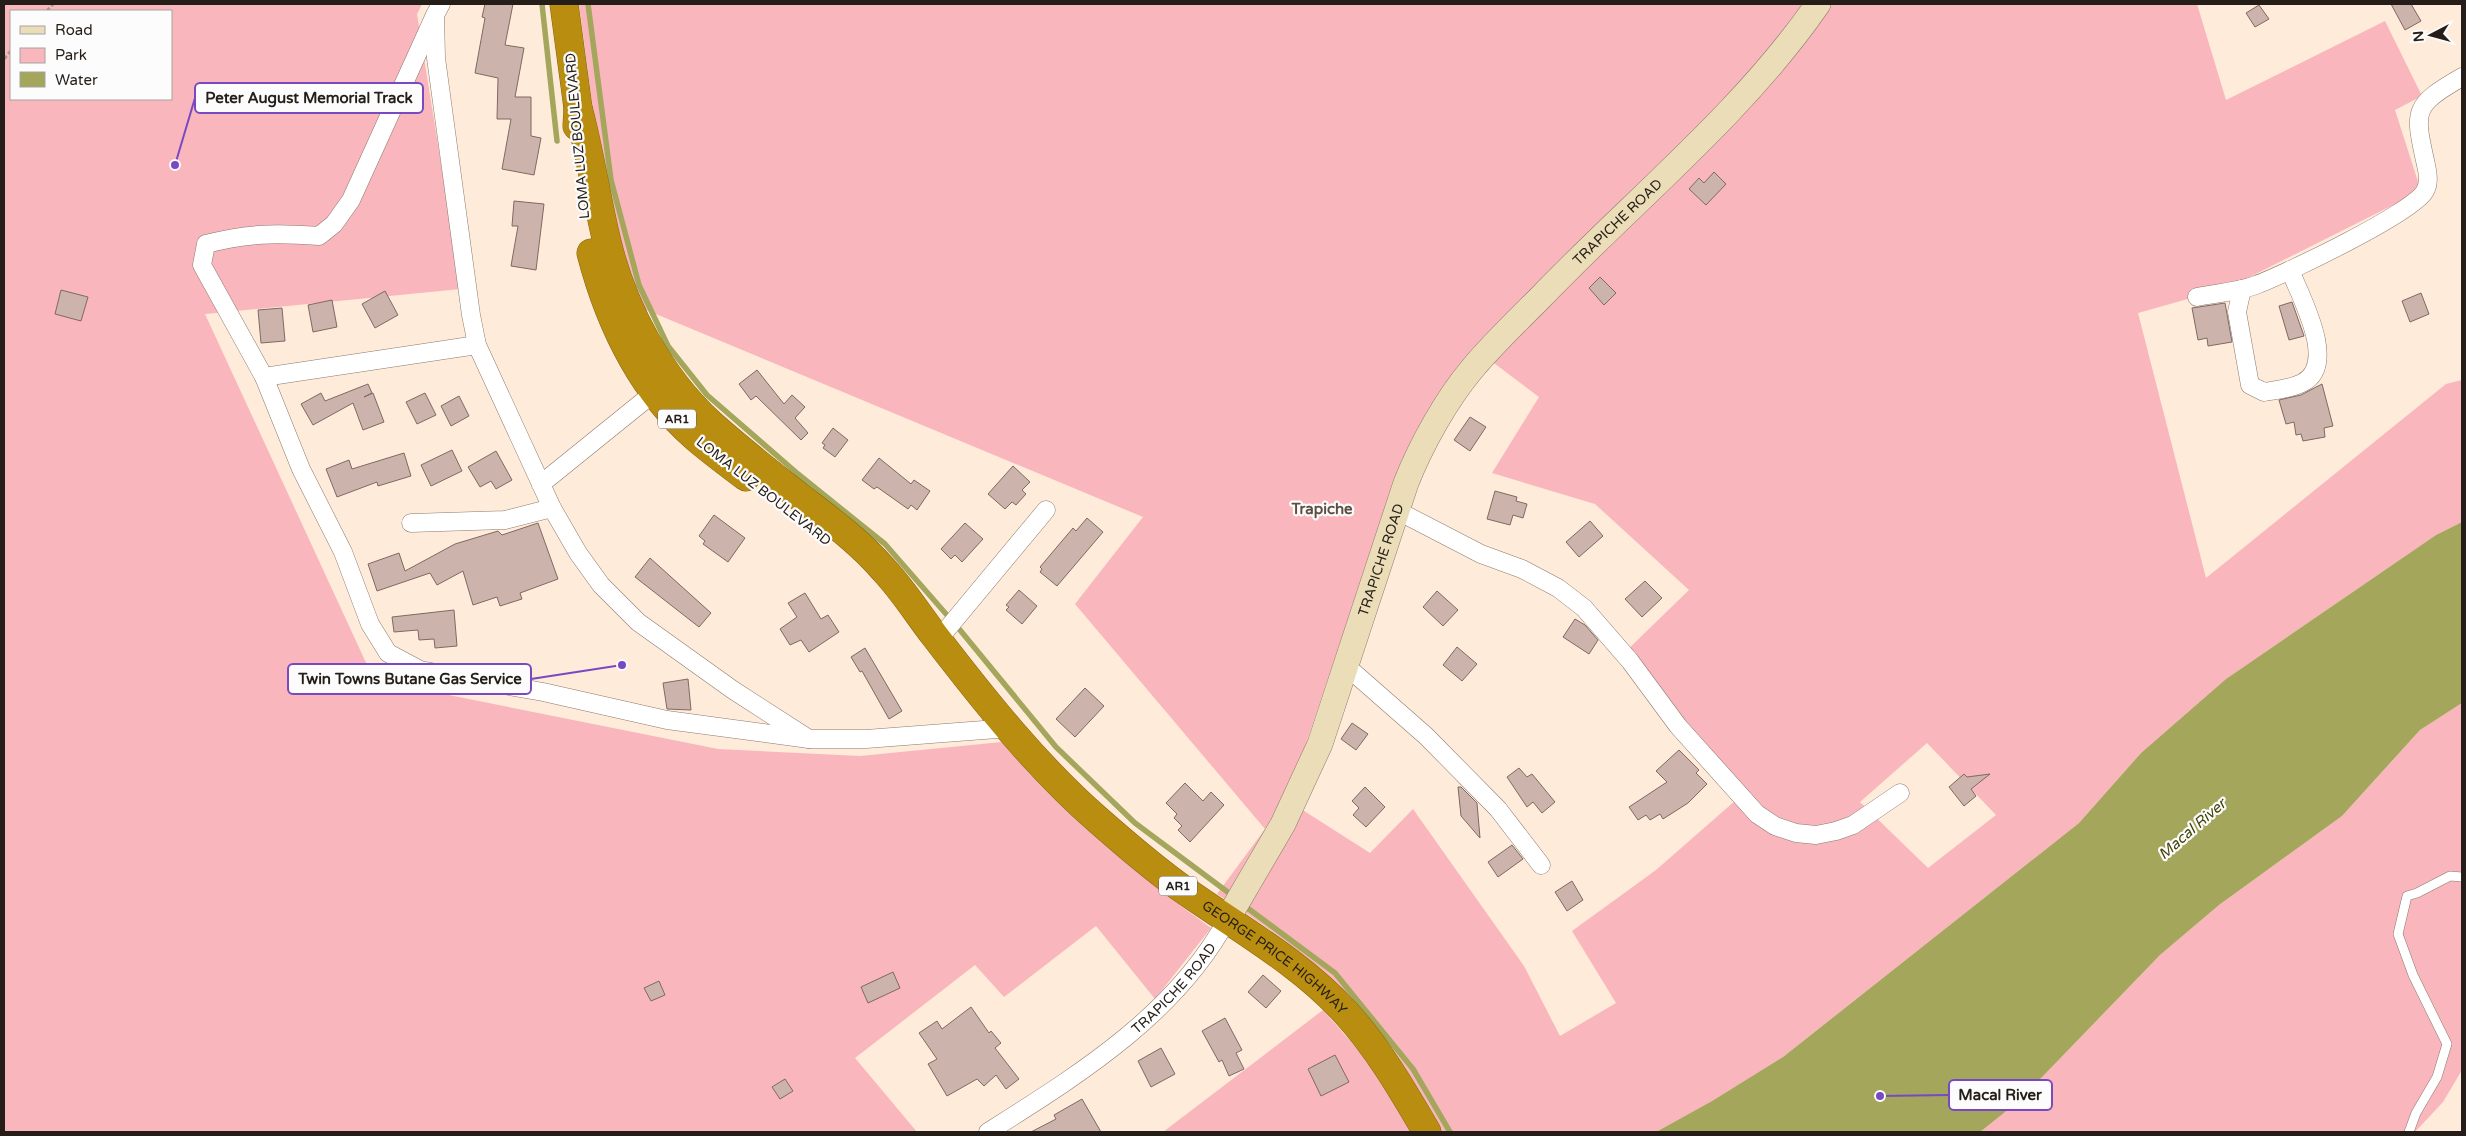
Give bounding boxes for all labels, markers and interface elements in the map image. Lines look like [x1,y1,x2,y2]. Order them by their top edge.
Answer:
legend [10,10,172,100]
north arrow [2406,10,2456,60]
text: Road [55,21,93,39]
text: N [2410,30,2428,43]
text: Park [55,46,87,64]
street label: LOMA LUZ BOULEVARD [562,52,593,220]
text: Water [55,71,98,89]
callout: Peter August Memorial Track [195,83,423,113]
text: Peter August Memorial Track [205,89,413,108]
street label: TRAPICHE ROAD [1569,175,1666,269]
road number: AR1 [658,409,696,428]
street label: LOMA LUZ BOULEVARD [693,433,835,549]
district label: Trapiche [1290,500,1353,519]
street label: TRAPICHE ROAD [1355,502,1408,618]
callout: Twin Towns Butane Gas Service [288,664,531,694]
text: Twin Towns Butane Gas Service [297,670,522,688]
water label: Macal River [2155,793,2231,863]
road number: AR1 [1159,876,1197,896]
street label: GEORGE PRICE HIGHWAY [1199,897,1351,1018]
street label: TRAPICHE ROAD [1128,940,1220,1038]
callout: Macal River [1949,1080,2052,1110]
text: Macal River [1958,1086,2042,1104]

